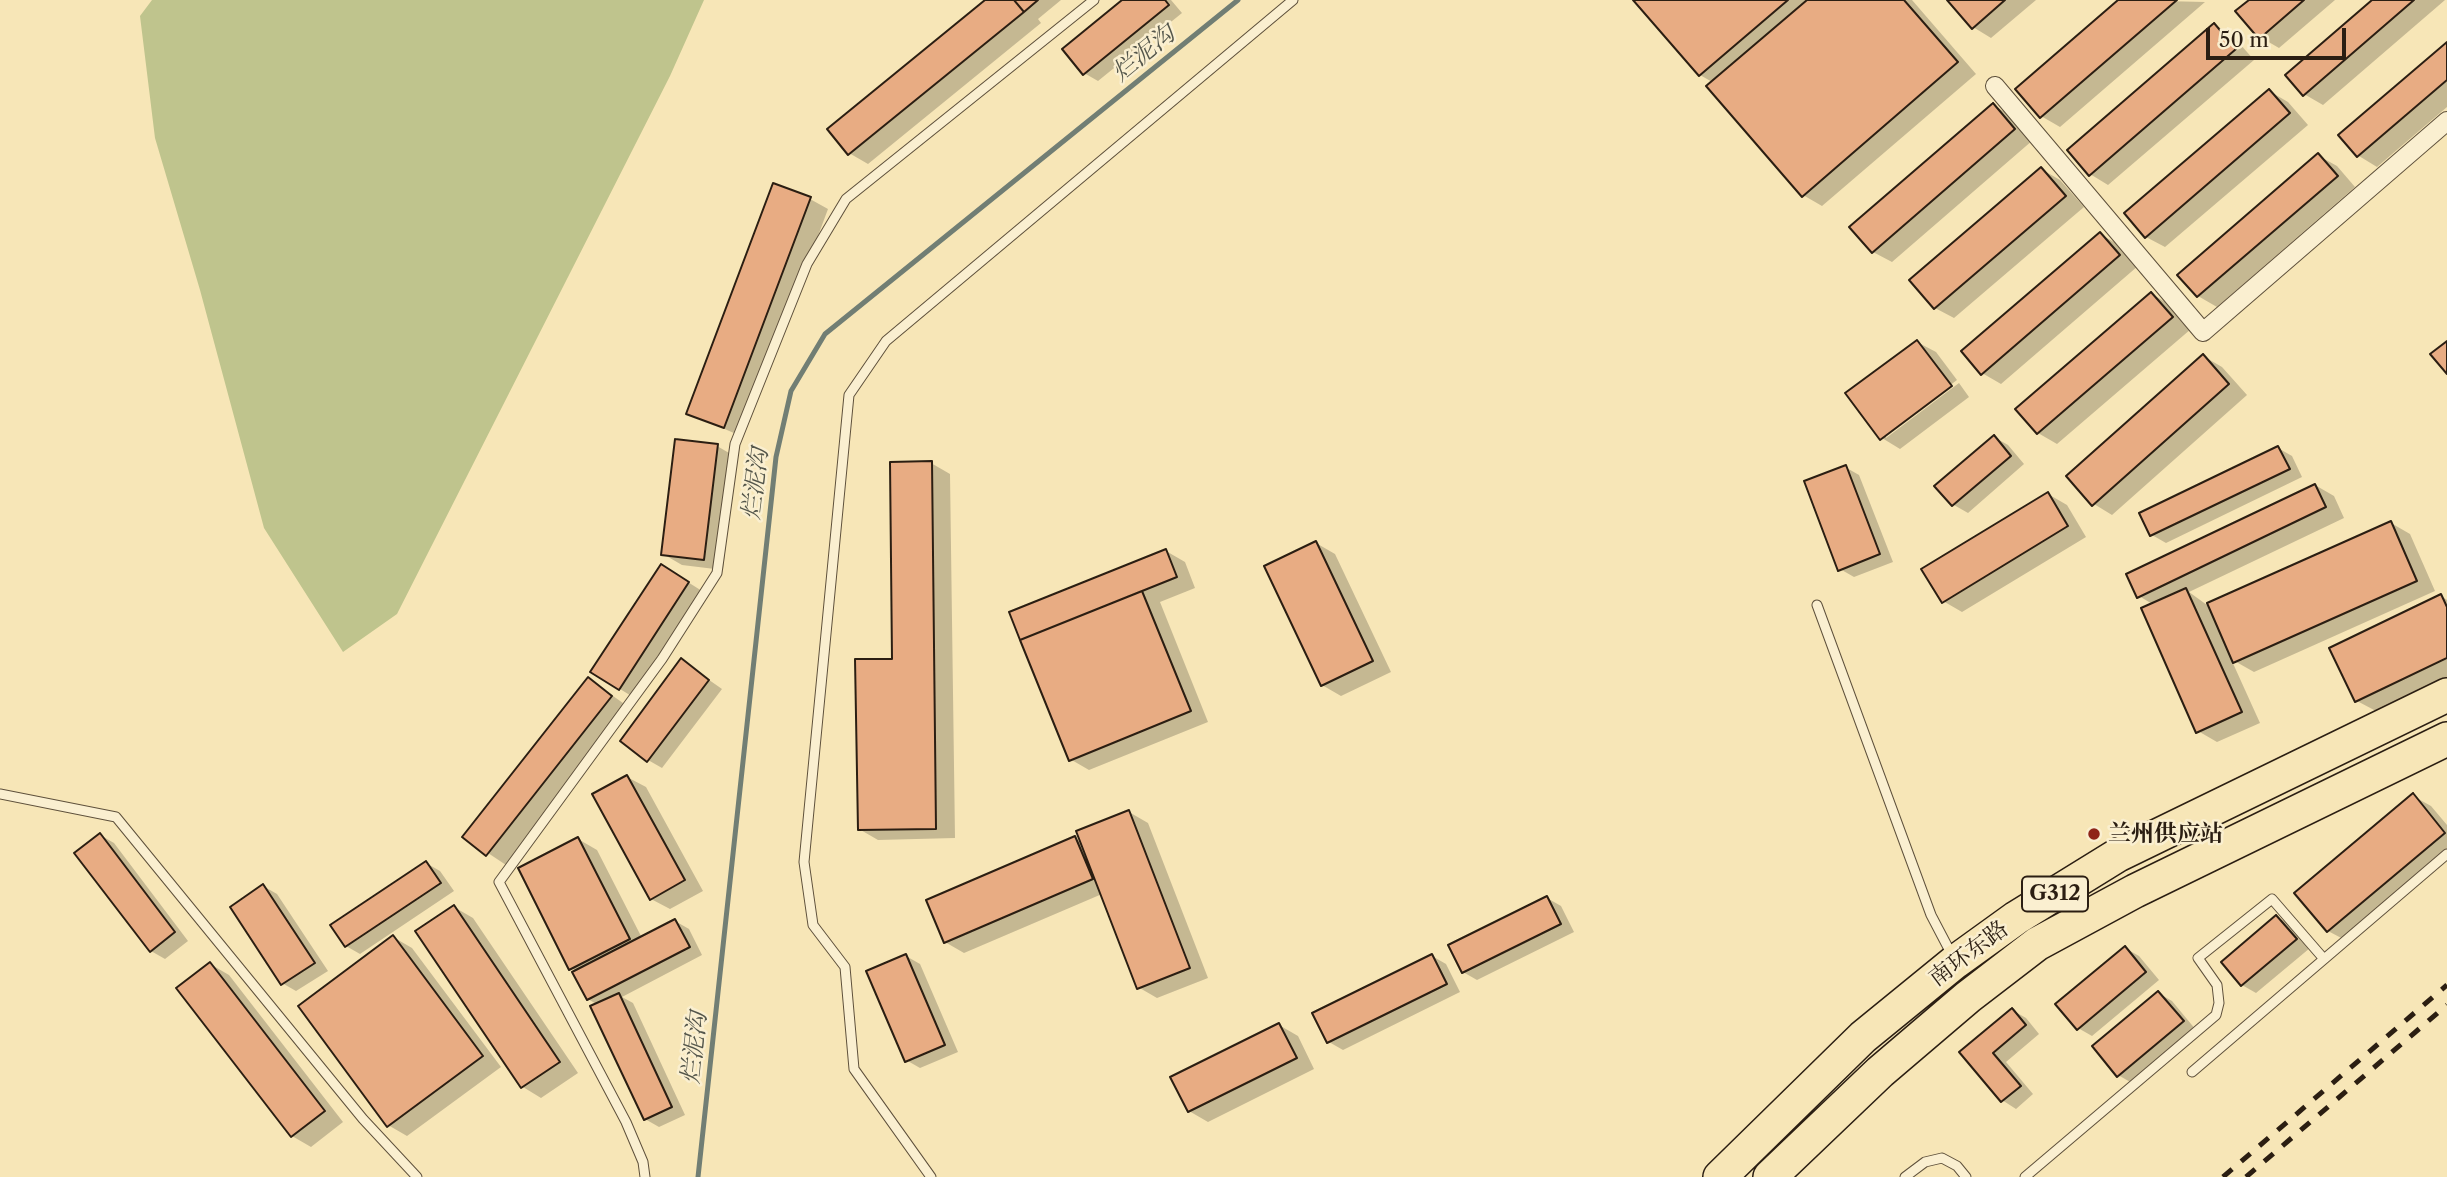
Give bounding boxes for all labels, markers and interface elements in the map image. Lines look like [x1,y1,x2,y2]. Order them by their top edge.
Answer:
scale bar [2209,14,2349,58]
water label: 烂泥沟 [1107,20,1181,88]
text: 50 m [2219,27,2269,52]
water label: 烂泥沟 [737,447,775,521]
place label: 兰州供应站 [2108,820,2223,848]
marker: 兰州供应站 [2086,826,2102,842]
road number: G312 [2022,876,2088,912]
street label: 南环东路 [1924,915,2014,993]
water label: 烂泥沟 [677,1011,713,1085]

